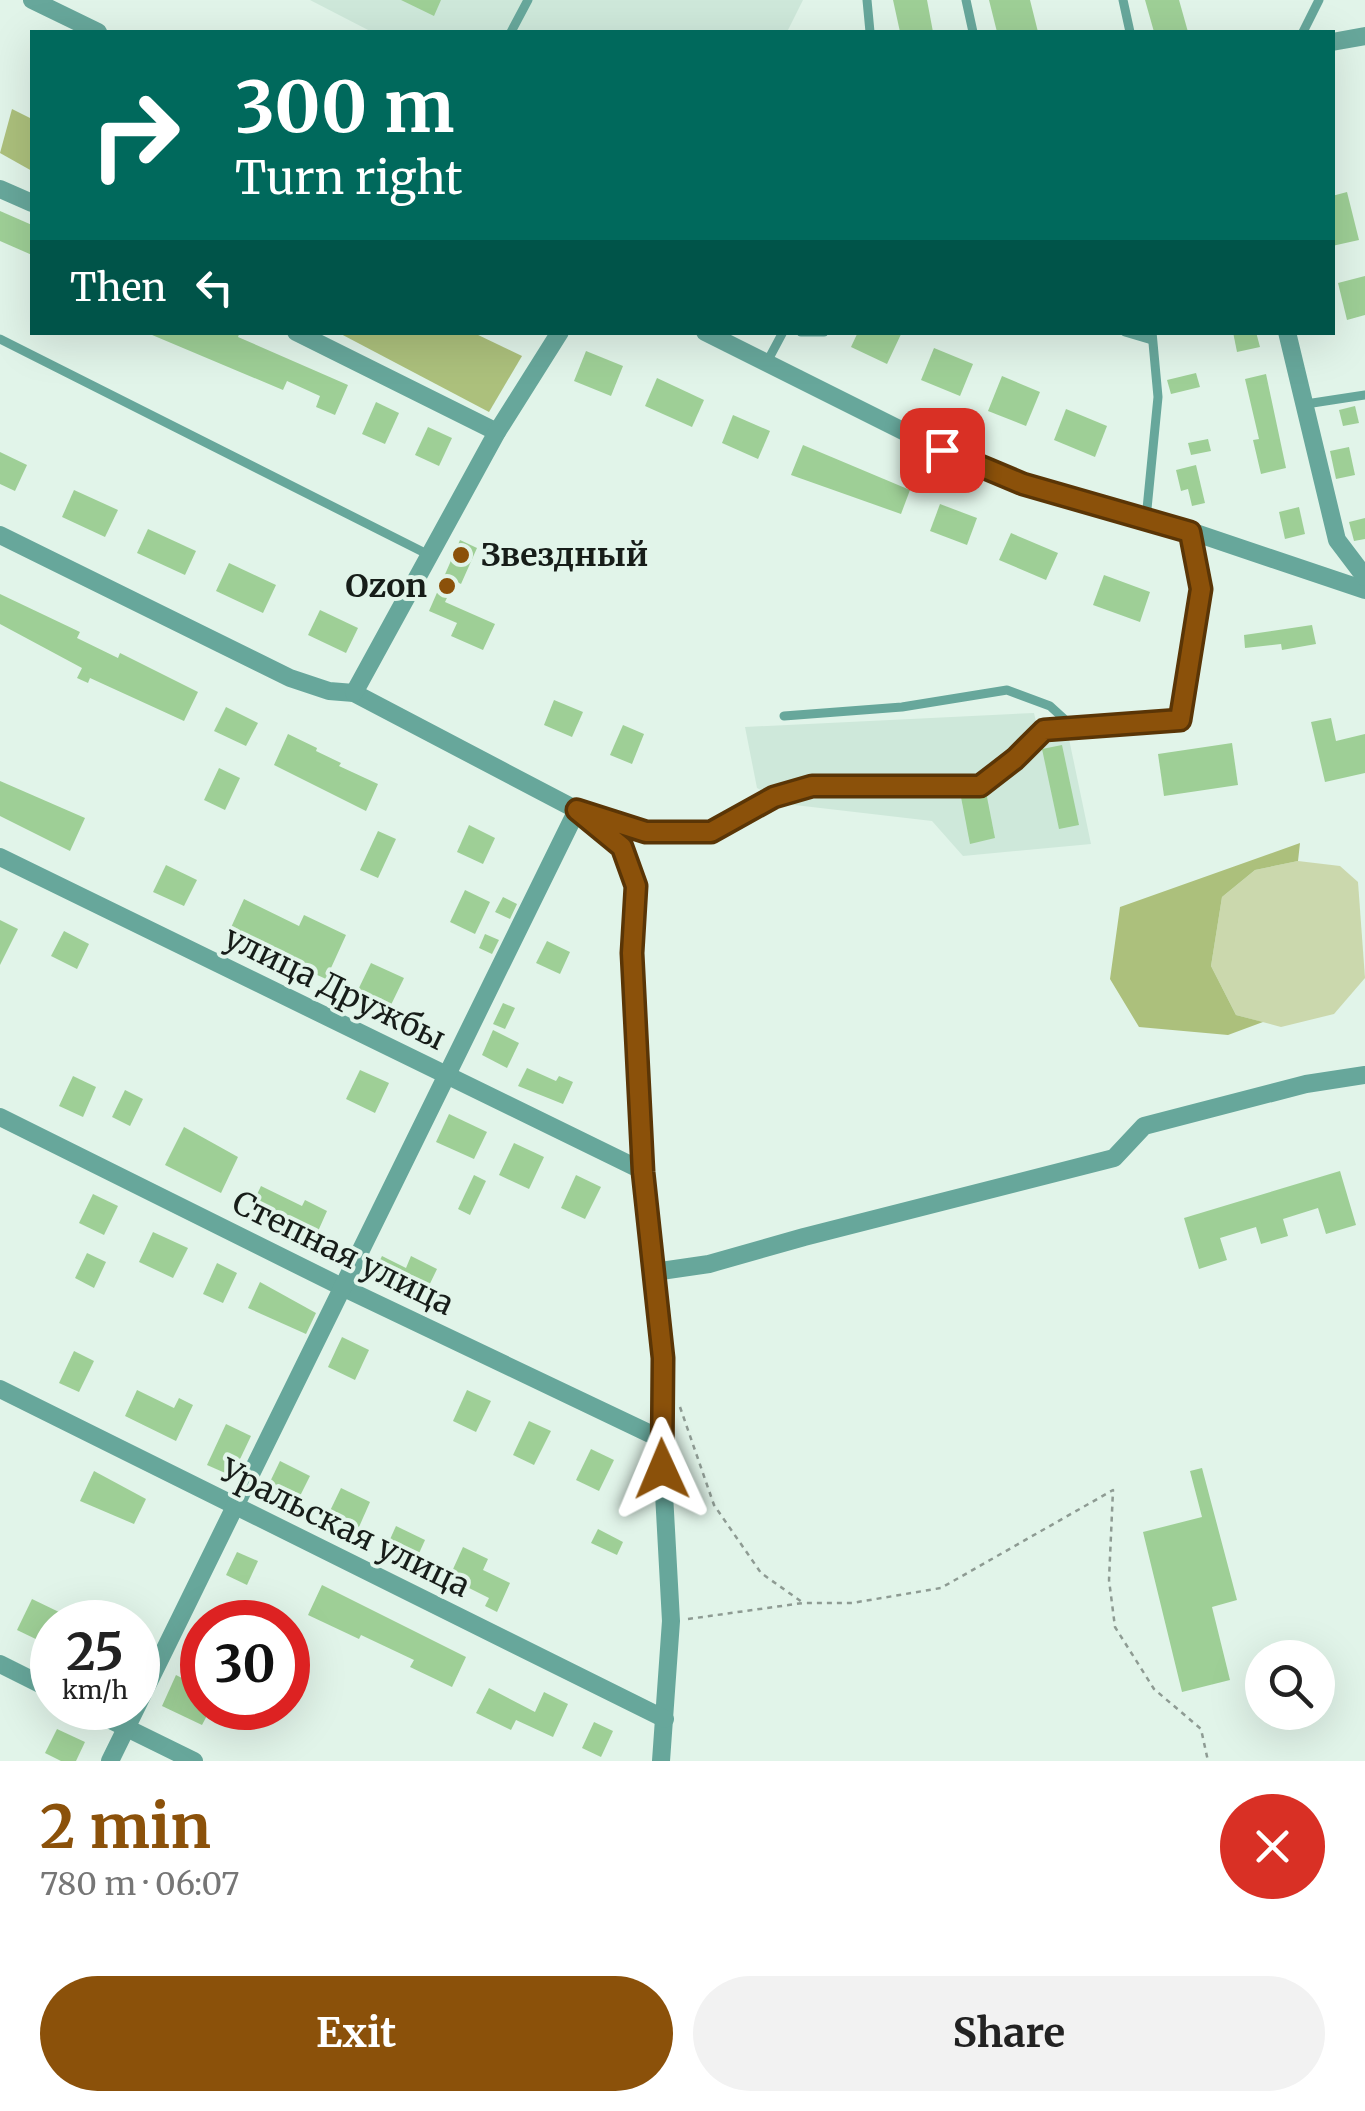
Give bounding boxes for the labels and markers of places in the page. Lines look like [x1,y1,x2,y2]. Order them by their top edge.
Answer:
pin [900,408,985,493]
place label: Звездный [481,535,648,575]
marker: Звездный [450,544,472,566]
place label: Ozon [345,566,427,606]
marker: Ozon [436,575,458,597]

